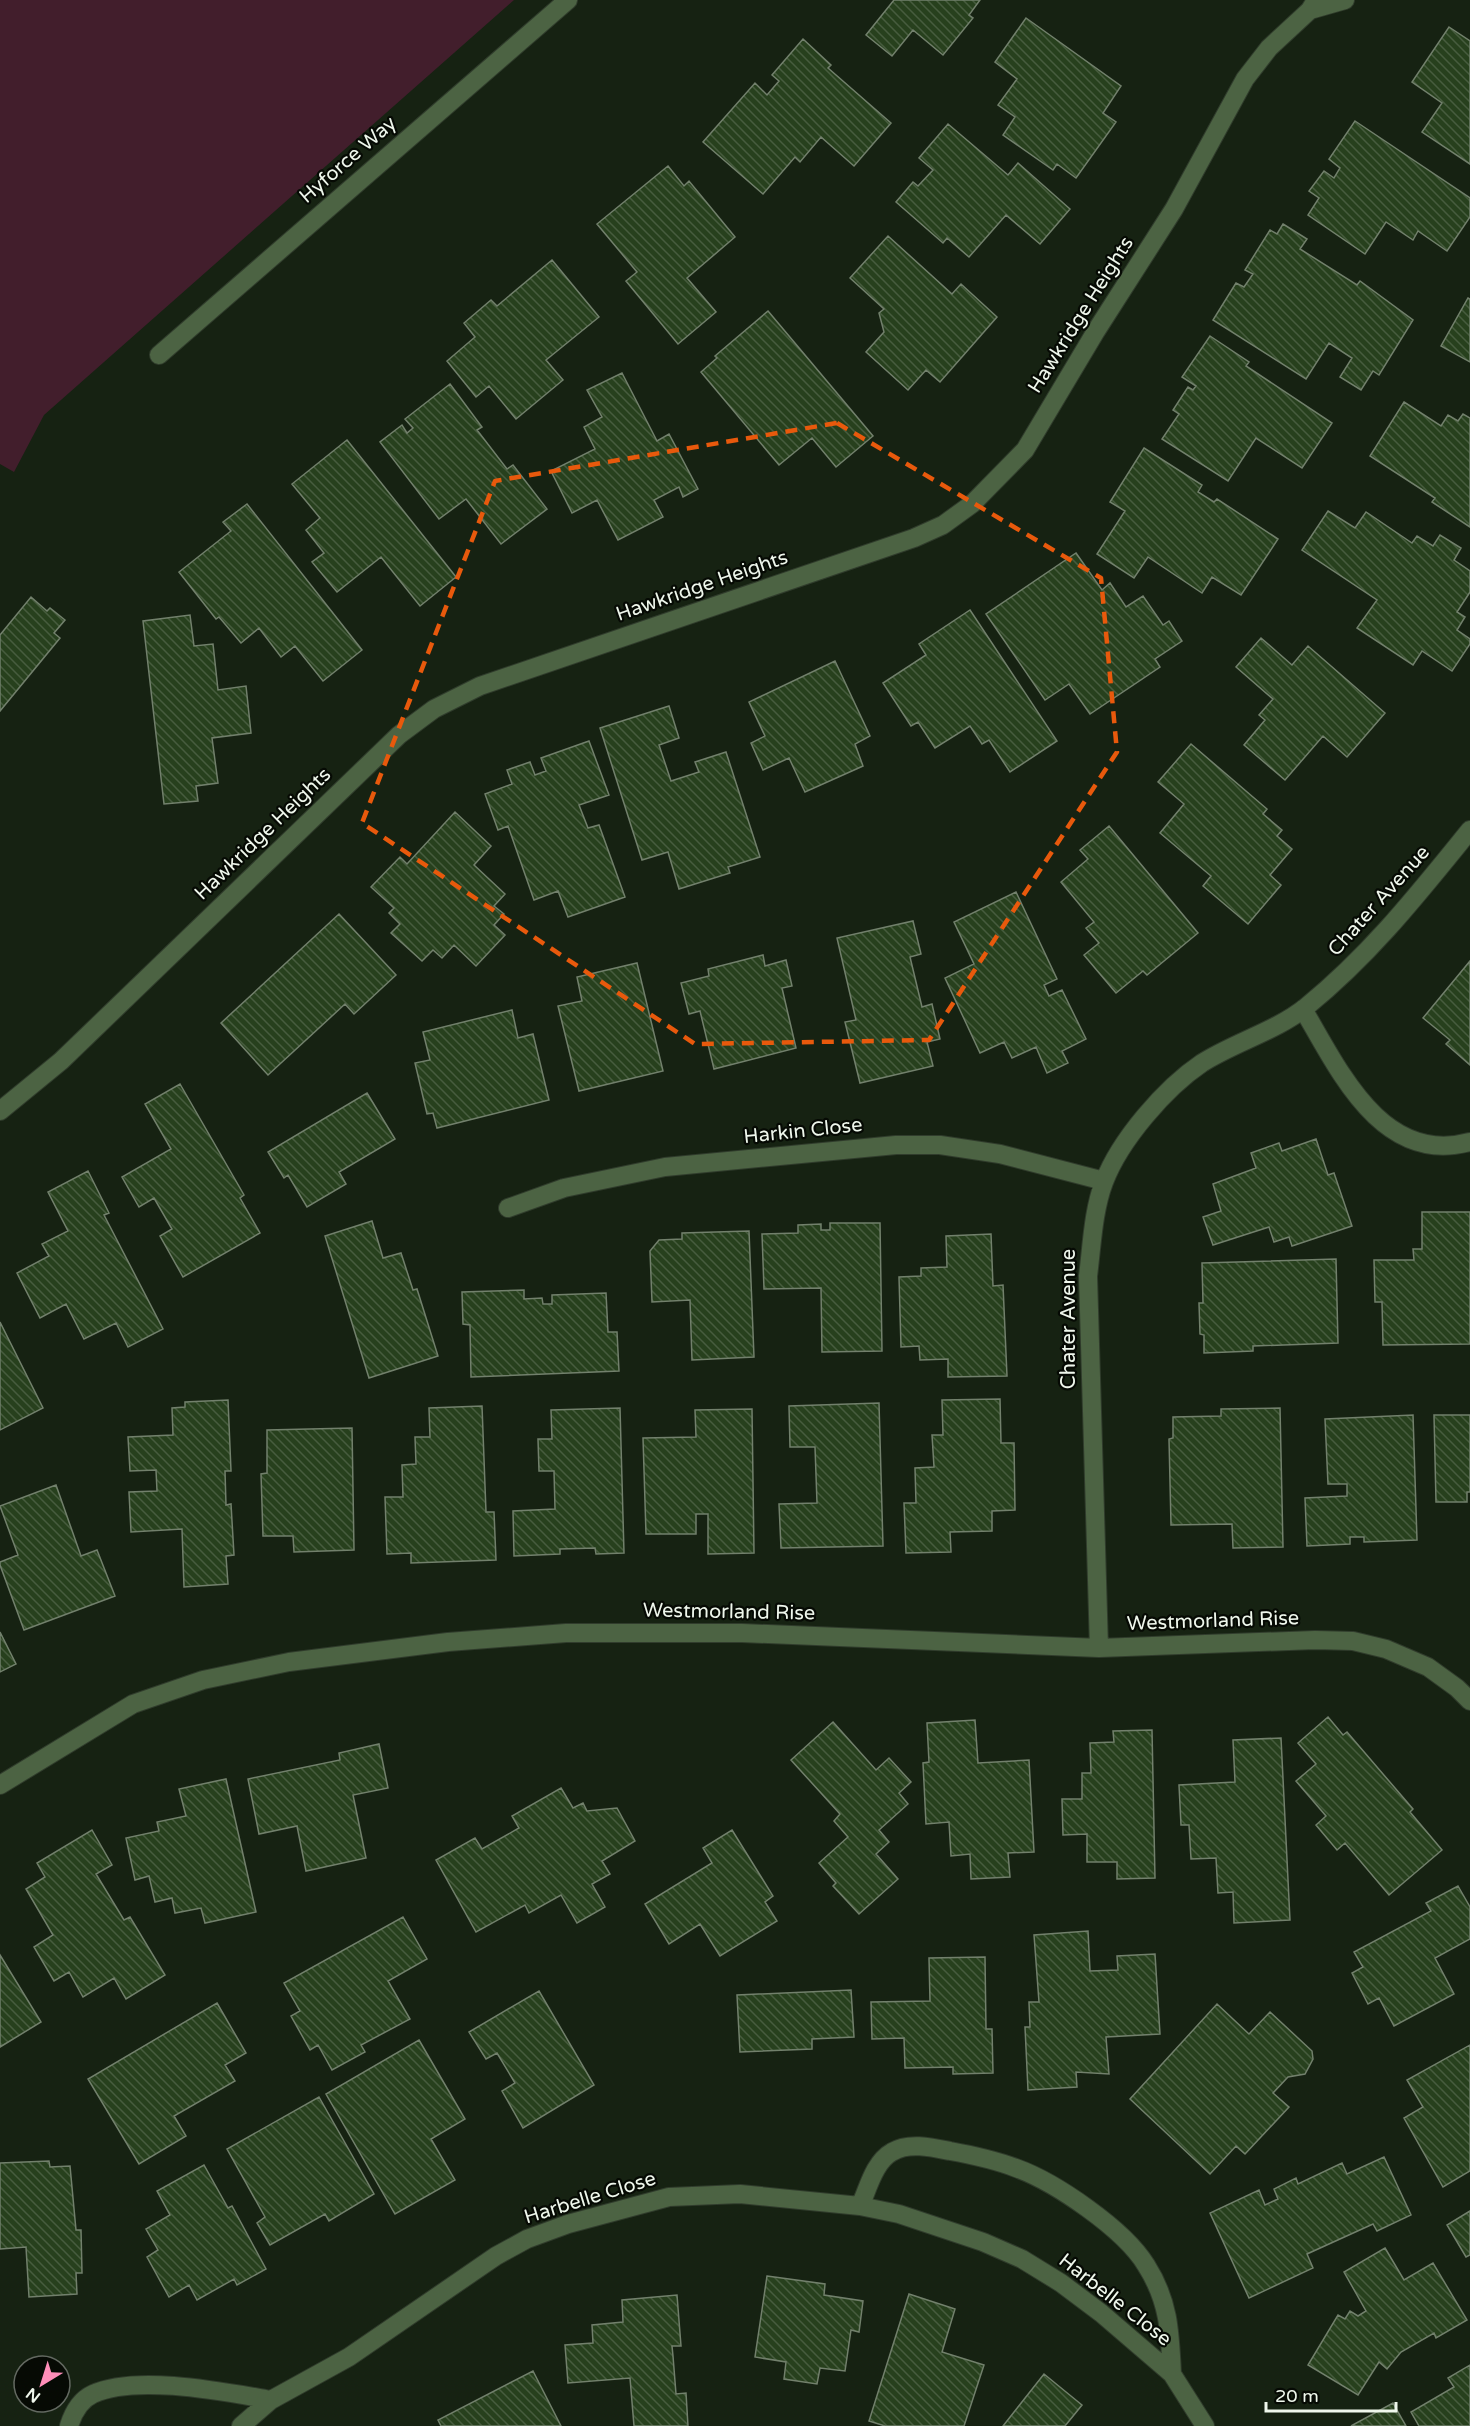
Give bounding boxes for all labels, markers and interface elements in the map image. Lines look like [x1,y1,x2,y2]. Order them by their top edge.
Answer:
street label: Hyforce Way [295,111,402,209]
street label: Hawkridge Heights [1023,232,1139,398]
street label: Hawkridge Heights [613,545,791,627]
street label: Hawkridge Heights [190,763,336,905]
street label: Chater Avenue [1323,841,1435,961]
street label: Harkin Close [742,1113,864,1149]
street label: Chater Avenue [1057,1249,1081,1389]
street label: Westmorland Rise [643,1598,815,1626]
street label: Westmorland Rise [1126,1606,1300,1636]
street label: Harbelle Close [521,2167,659,2229]
street label: Harbelle Close [1054,2249,1176,2351]
north arrow [12,2354,72,2414]
scale bar [1266,2375,1396,2413]
text: N [22,2383,45,2407]
text: 20 m [1275,2385,1319,2407]

